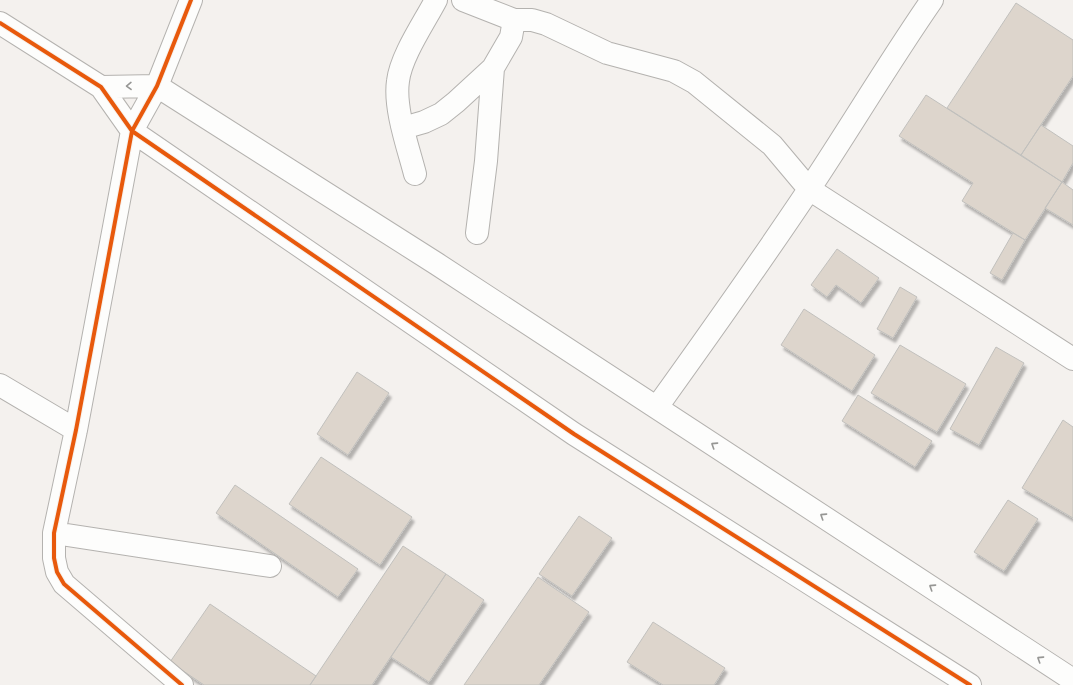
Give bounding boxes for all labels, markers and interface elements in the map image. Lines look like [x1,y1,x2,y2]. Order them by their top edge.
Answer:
one-way arrow [126,82,132,90]
one-way arrow [711,442,718,450]
one-way arrow [820,513,827,521]
one-way arrow [929,584,936,592]
one-way arrow [1038,657,1045,664]

